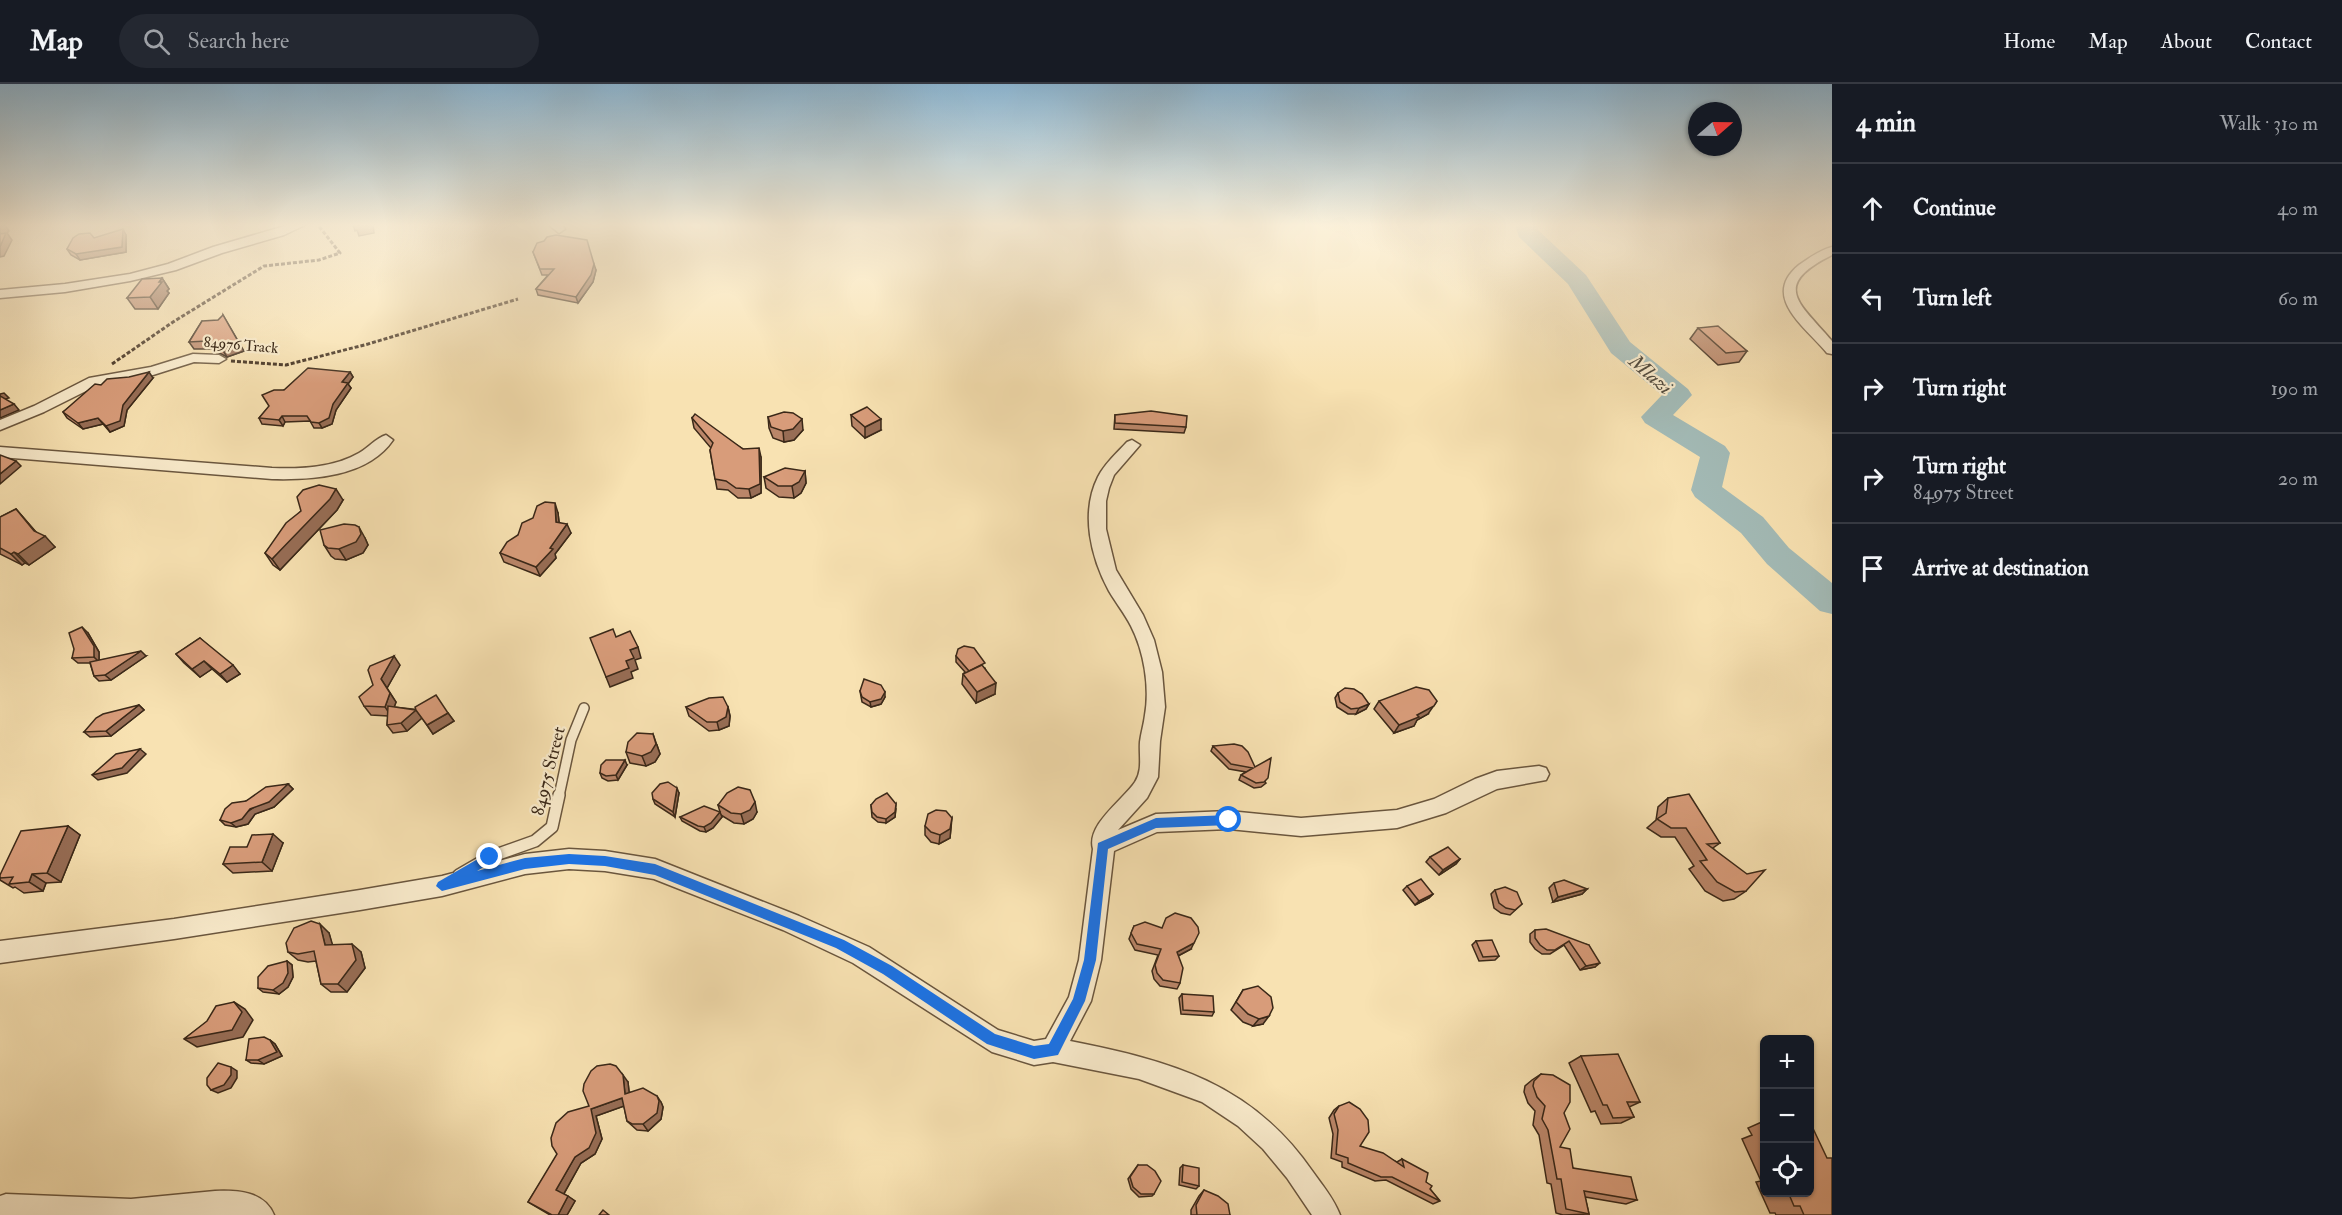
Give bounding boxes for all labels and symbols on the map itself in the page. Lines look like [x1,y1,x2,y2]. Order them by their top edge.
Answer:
north arrow [1688,102,1742,156]
street label: 84976 Track [203,333,279,358]
water label: Mlazi [1623,348,1678,400]
street label: 84975 Street [526,724,571,818]
route start [1215,806,1241,832]
route end [476,843,502,869]

